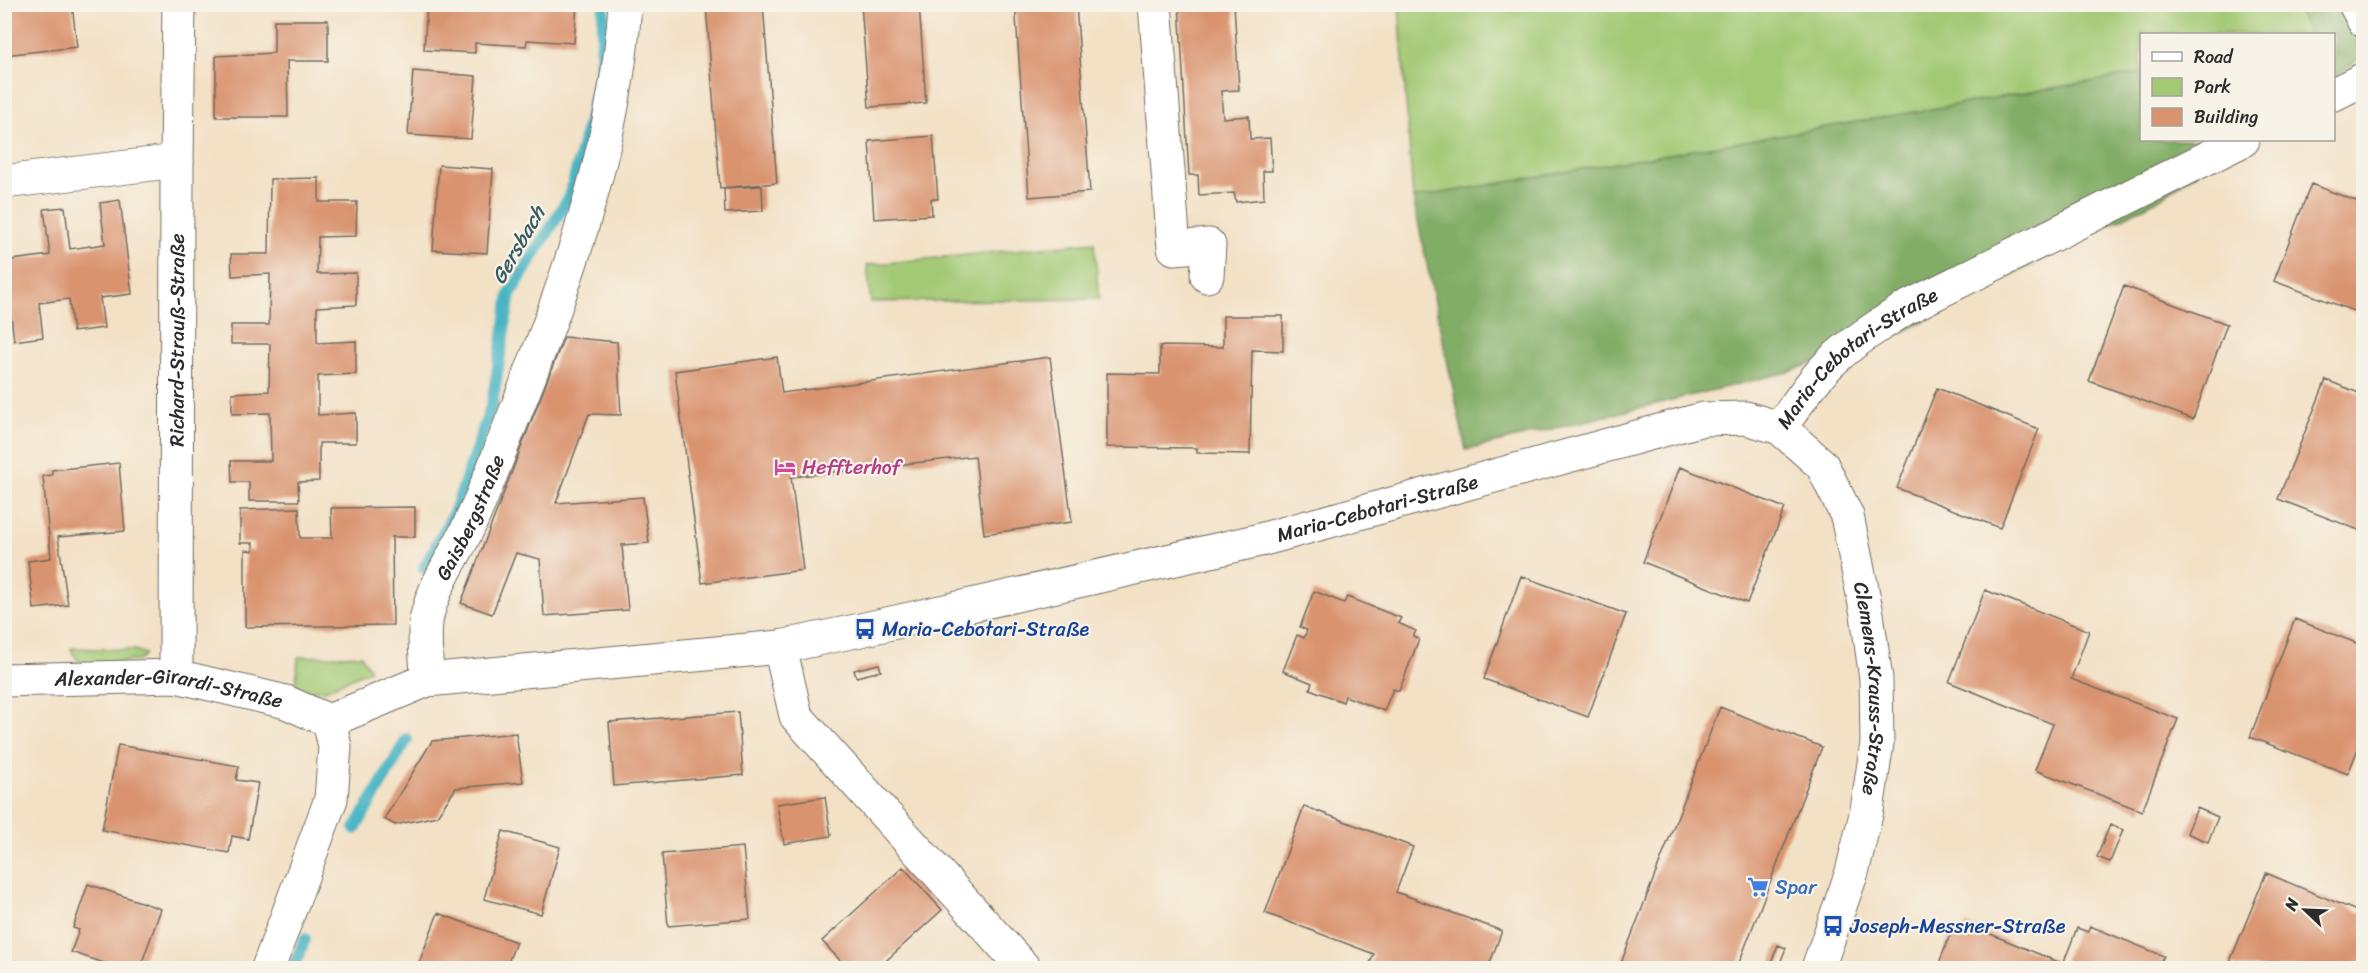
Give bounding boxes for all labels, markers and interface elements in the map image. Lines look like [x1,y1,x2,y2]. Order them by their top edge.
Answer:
legend [2140,33,2335,141]
text: Road [2194,41,2234,73]
text: Park [2194,71,2231,103]
text: Building [2194,101,2258,133]
water label: Gersbach [480,197,557,291]
street label: Richard-Strauß-Straße [159,233,195,447]
street label: Maria-Cebotari-Straße [1767,278,1944,436]
street label: Gaisbergstraße [426,450,515,587]
place label: Heffterhof [802,450,904,485]
hotel icon: Heffterhof [773,455,797,479]
street label: Maria-Cebotari-Straße [1273,464,1482,553]
street label: Clemens-Krauss-Straße [1843,579,1894,798]
place label: Maria-Cebotari-Straße [882,612,1089,647]
bus stop icon: Maria-Cebotari-Straße [853,617,877,641]
street label: Alexander-Girardi-Straße [53,659,286,719]
place label: Spar [1775,870,1818,905]
supermarket icon: Spar [1746,875,1770,899]
north arrow [2275,880,2335,940]
text: N [2276,893,2308,916]
place label: Joseph-Messner-Straße [1849,909,2066,944]
bus stop icon: Joseph-Messner-Straße [1821,914,1845,938]

